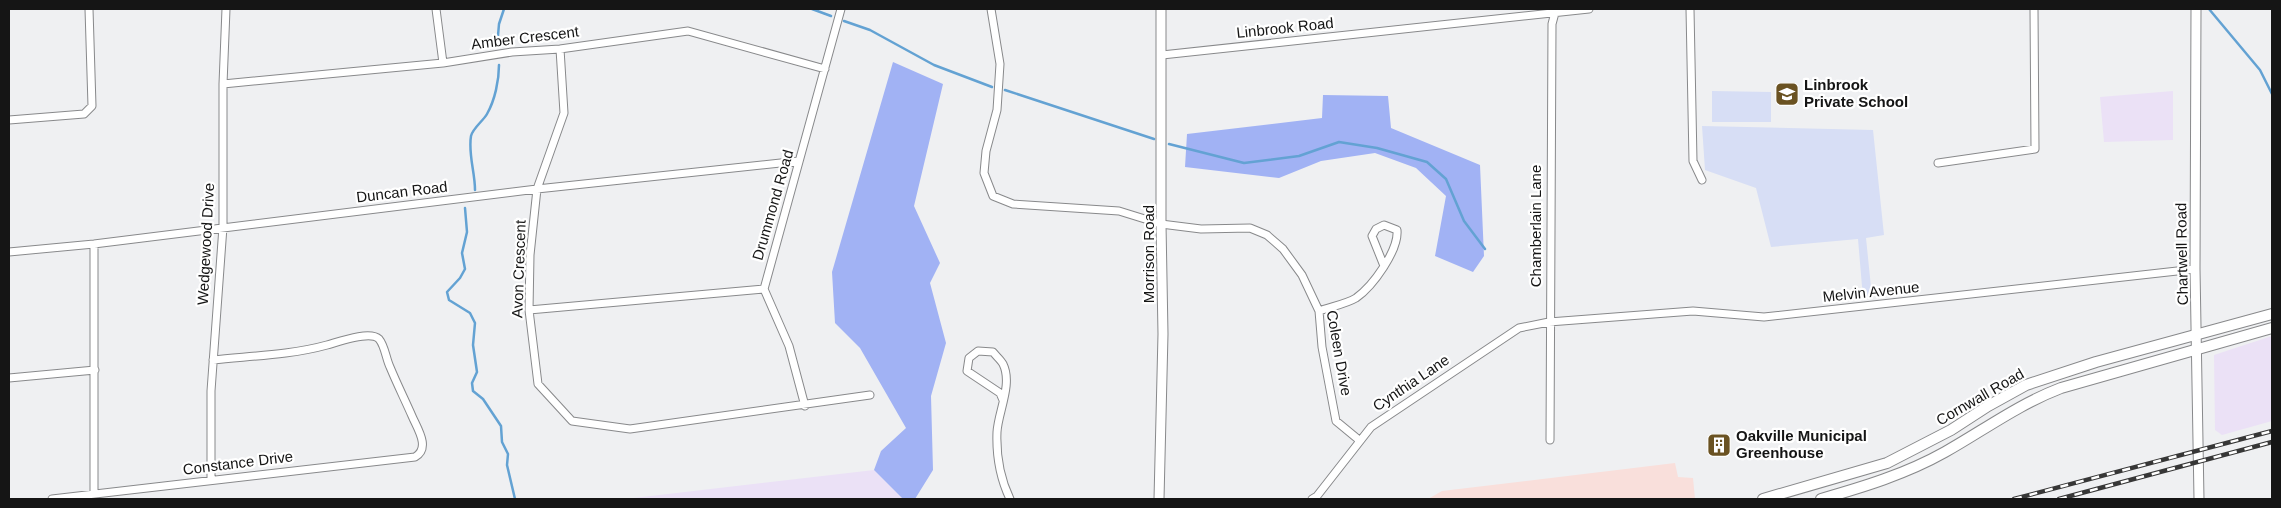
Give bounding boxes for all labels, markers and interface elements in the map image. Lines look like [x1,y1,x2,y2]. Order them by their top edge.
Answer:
street label: Linbrook Road [1236,14,1334,41]
street label: Amber Crescent [470,22,581,53]
place label: Linbrook Private School [1804,76,1908,110]
school or university icon: Linbrook Private School [1774,81,1800,107]
street label: Drummond Road [749,148,796,262]
street label: Chamberlain Lane [1527,165,1544,287]
street label: Duncan Road [355,177,449,206]
street label: Wedgewood Drive [194,182,217,305]
street label: Chartwell Road [2172,203,2191,305]
street label: Morrison Road [1140,205,1157,303]
street label: Avon Crescent [508,219,529,318]
street label: Melvin Avenue [1822,278,1920,305]
street label: Coleen Drive [1324,309,1355,397]
street label: Cynthia Lane [1369,351,1452,414]
street label: Cornwall Road [1933,365,2027,429]
place label: Oakville Municipal Greenhouse [1736,427,1867,461]
building icon: Oakville Municipal Greenhouse [1706,432,1732,458]
street label: Constance Drive [182,447,294,478]

